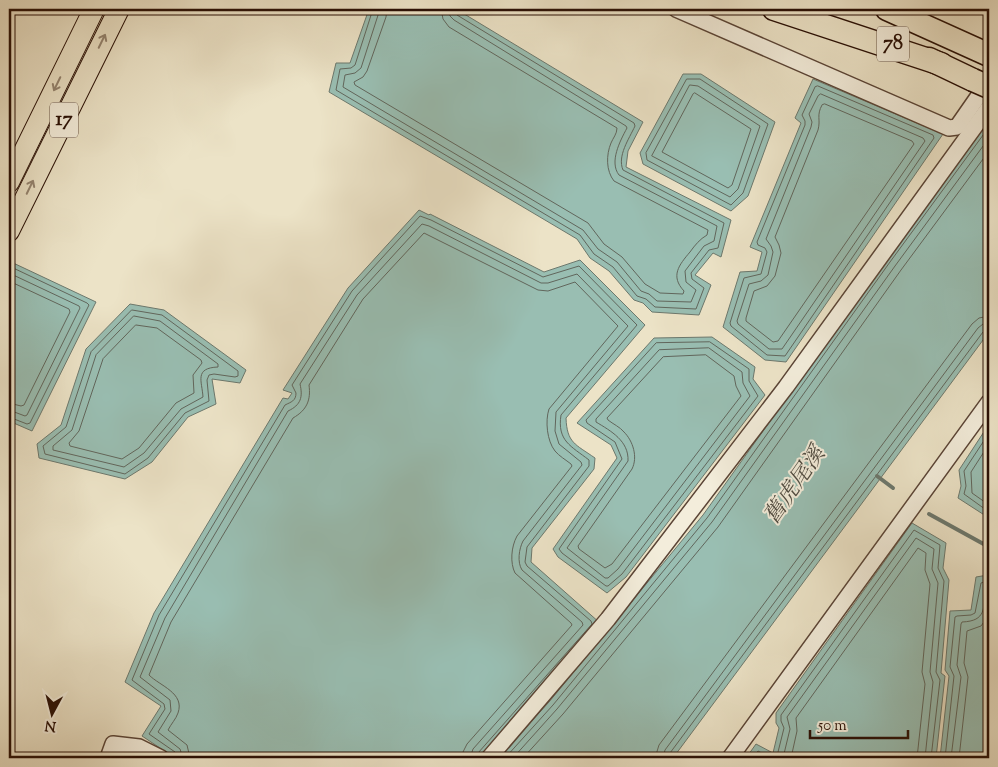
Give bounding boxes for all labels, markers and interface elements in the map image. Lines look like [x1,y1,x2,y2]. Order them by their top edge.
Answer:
road number: 78 [877,27,909,62]
one-way arrow [98,34,108,49]
one-way arrow [52,76,61,91]
road number: 17 [50,102,78,138]
one-way arrow [26,180,35,195]
water label: 舊虎尾溪 [758,439,835,531]
north arrow [28,690,78,740]
scale bar [810,707,908,739]
text: N [44,714,57,736]
text: 50 m [817,716,847,737]

